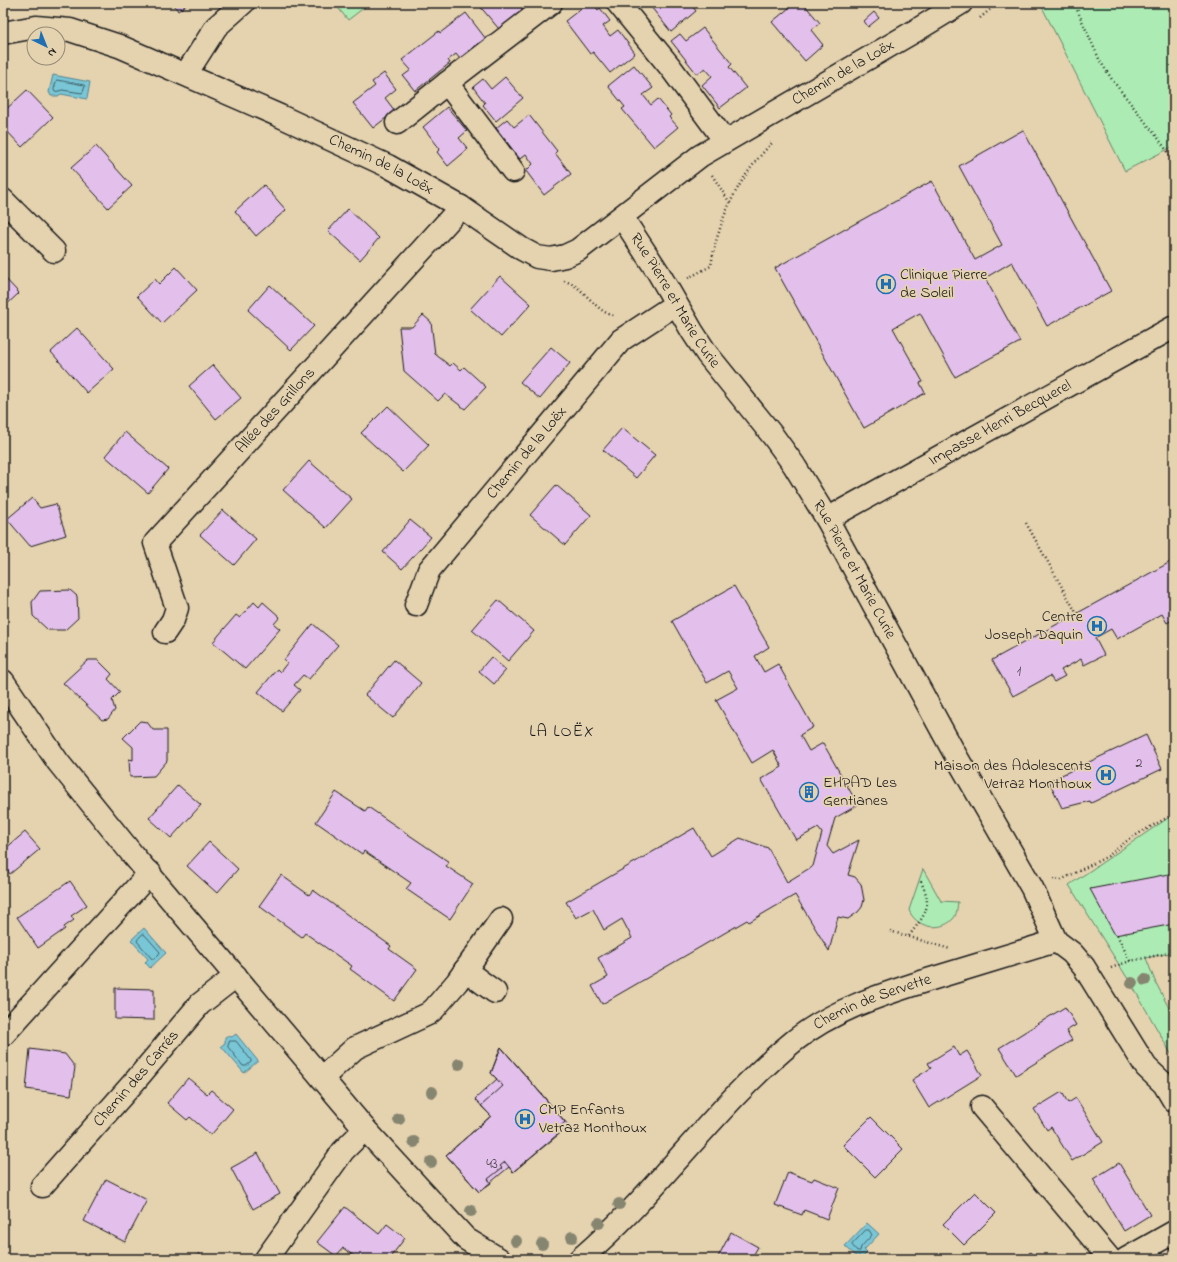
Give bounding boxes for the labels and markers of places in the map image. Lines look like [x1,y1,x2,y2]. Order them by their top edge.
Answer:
place label: Clinique Pierre de Soleil [900,263,988,305]
hospital icon: Clinique Pierre de Soleil [875,273,897,295]
place label: Centre Joseph Daquin [985,605,1084,647]
hospital icon: Centre Joseph Daquin [1086,615,1108,637]
place label: Maison des Adolescents Vetraz Monthoux [934,754,1092,796]
hospital icon: Maison des Adolescents Vetraz Monthoux [1095,764,1117,786]
place label: EHPAD Les Gentianes [823,771,897,813]
building icon: EHPAD Les Gentianes [798,781,820,803]
place label: CMP Enfants Vetraz Monthoux [538,1098,647,1140]
hospital icon: CMP Enfants Vetraz Monthoux [514,1108,536,1130]

